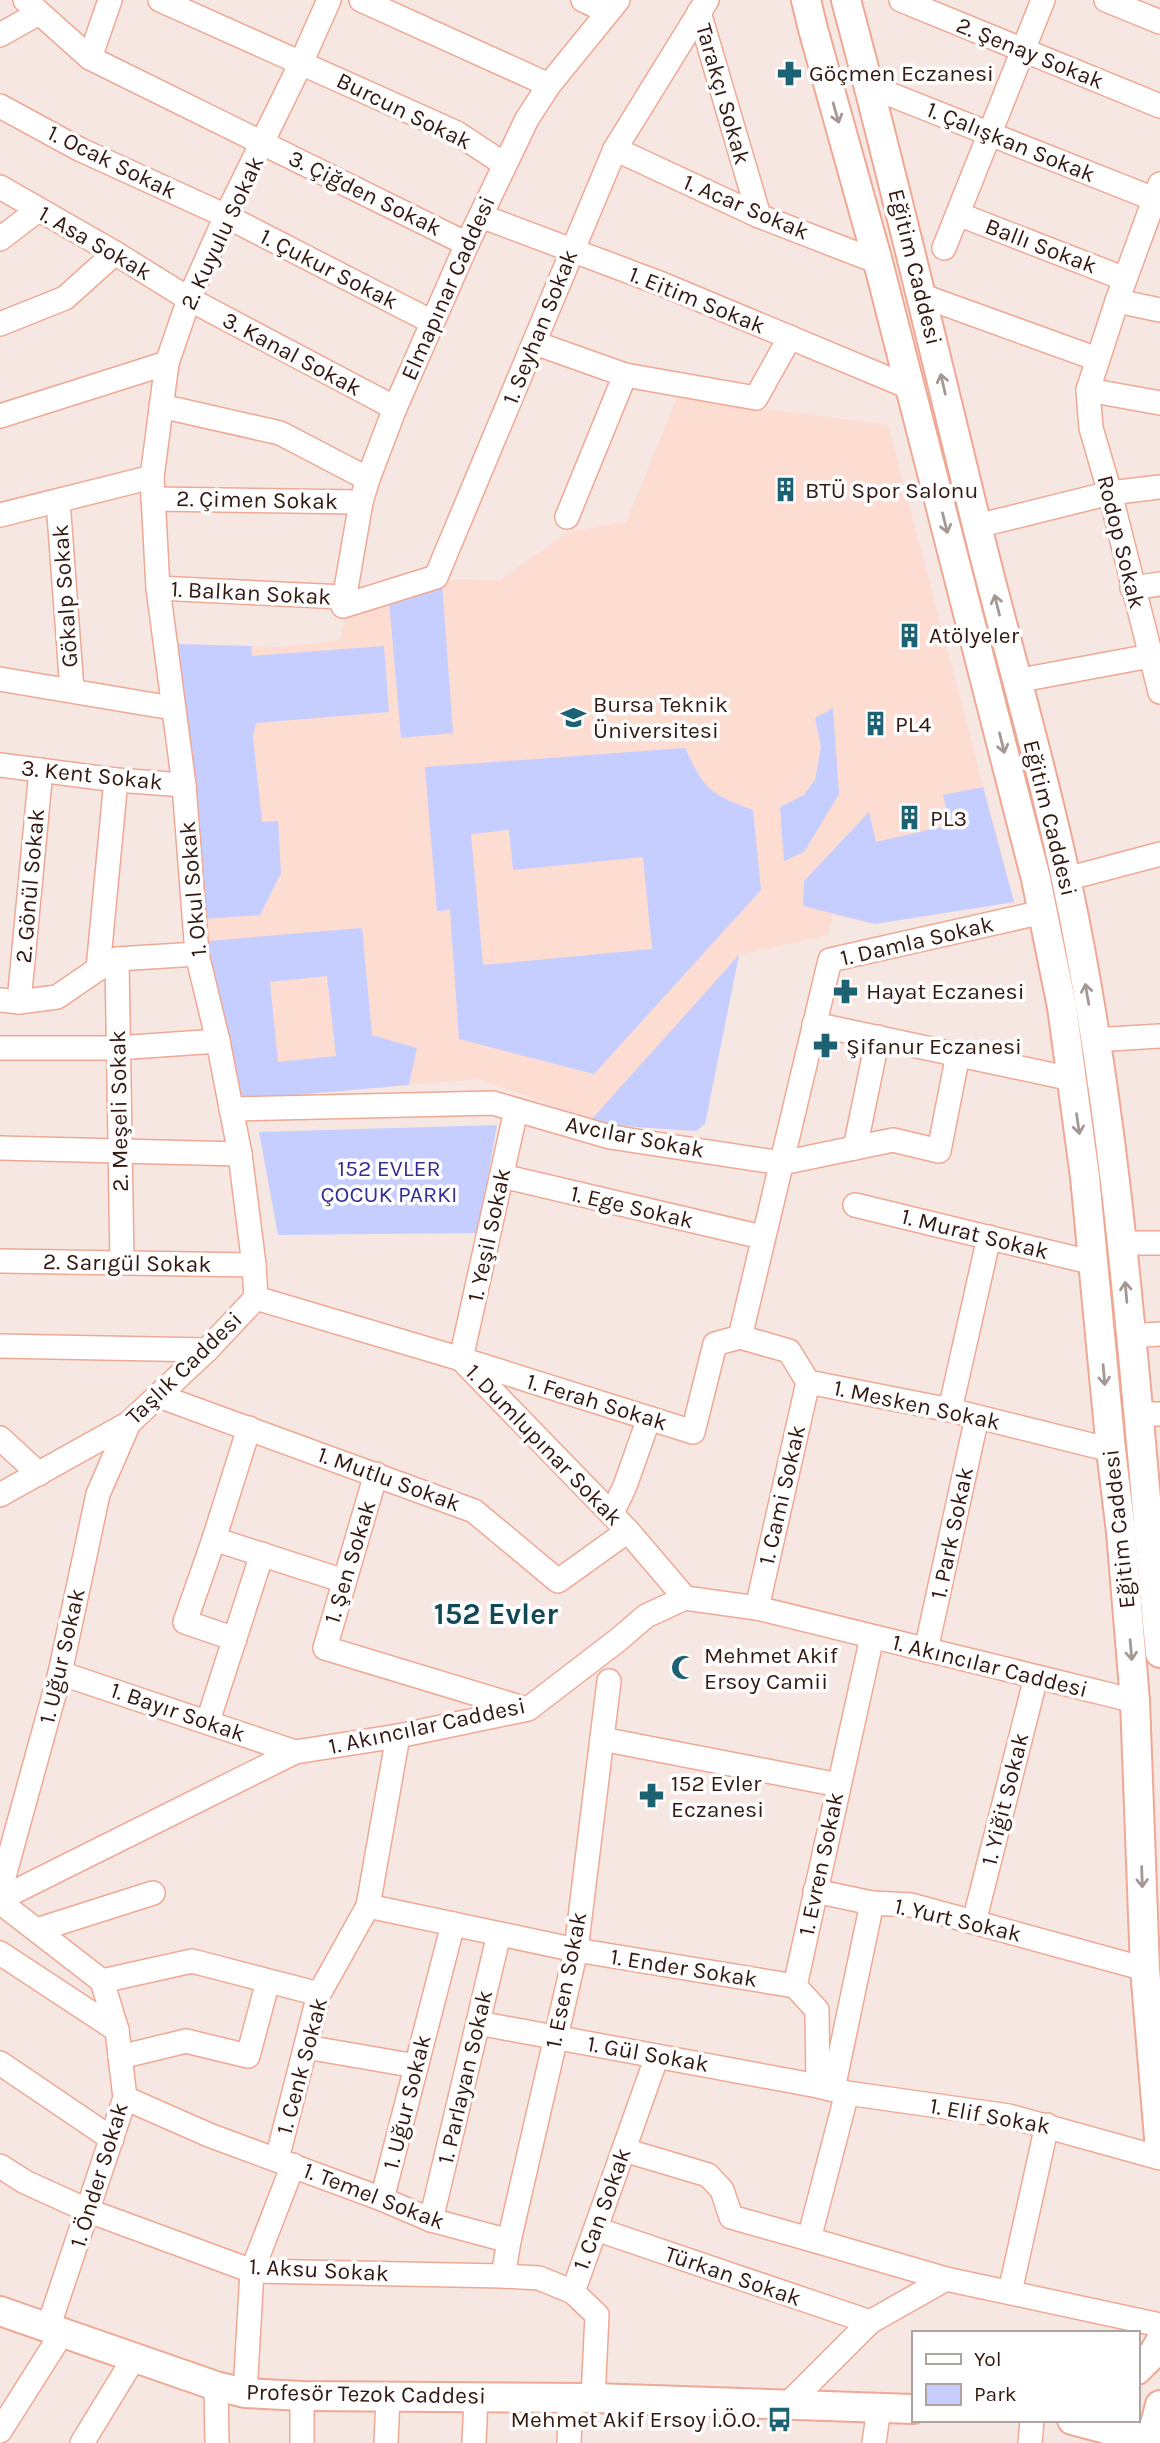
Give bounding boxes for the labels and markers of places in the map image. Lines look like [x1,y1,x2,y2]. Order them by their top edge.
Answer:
pharmacy icon: Göçmen Eczanesi [775,59,803,87]
place label: Göçmen Eczanesi [809,60,994,87]
building icon: BTÜ Spor Salonu [771,476,799,504]
place label: BTÜ Spor Salonu [805,477,978,504]
building icon: Atölyeler [895,621,923,649]
place label: Atölyeler [929,622,1020,649]
place label: Bursa Teknik Üniversitesi [593,691,728,744]
school or university icon: Bursa Teknik Üniversitesi [559,703,587,731]
building icon: PL4 [861,710,889,738]
place label: PL4 [895,711,931,738]
building icon: PL3 [896,804,924,832]
place label: PL3 [930,805,967,832]
pharmacy icon: Hayat Eczanesi [832,977,860,1005]
place label: Hayat Eczanesi [866,978,1025,1005]
pharmacy icon: Şifanur Eczanesi [812,1032,840,1060]
place label: Şifanur Eczanesi [846,1033,1022,1060]
place label: Mehmet Akif Ersoy Camii [704,1642,838,1695]
mosque icon: Mehmet Akif Ersoy Camii [670,1654,698,1682]
place label: 152 Evler Eczanesi [671,1770,764,1823]
pharmacy icon: 152 Evler Eczanesi [637,1782,665,1810]
bus stop icon: Mehmet Akif Ersoy İ.Ö.O. [766,2405,794,2433]
place label: Mehmet Akif Ersoy İ.Ö.O. [511,2406,760,2433]

